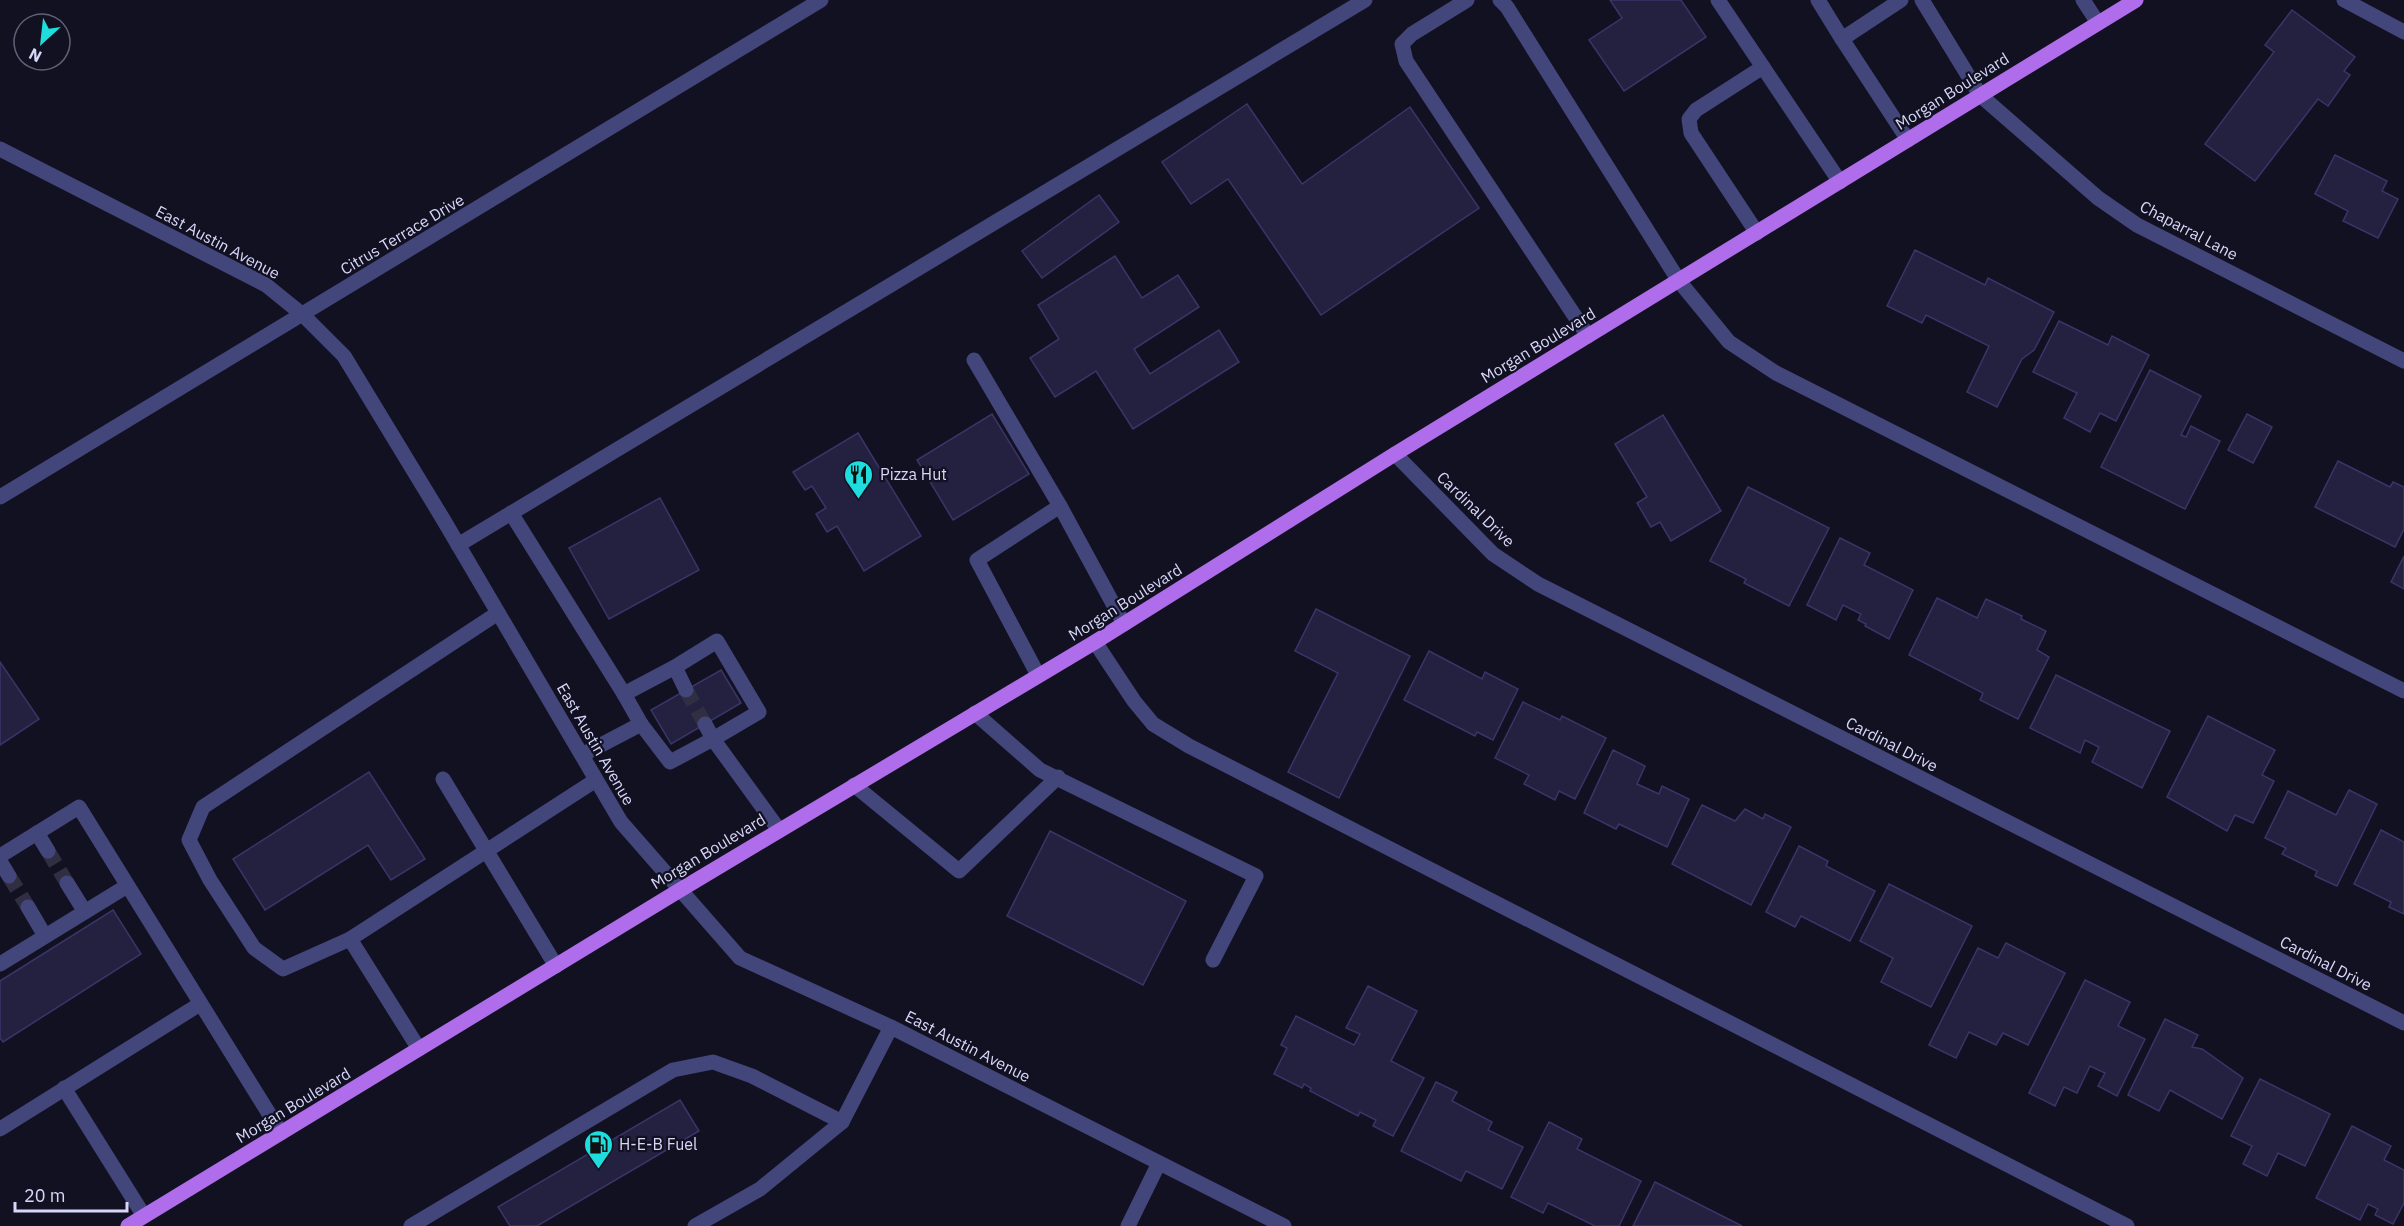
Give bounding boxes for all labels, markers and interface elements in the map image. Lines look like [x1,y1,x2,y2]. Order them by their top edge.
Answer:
north arrow [12,12,72,72]
text: N [25,44,45,67]
street label: Morgan Boulevard [1892,48,2012,134]
street label: Citrus Terrace Drive [336,189,468,279]
street label: Chaparral Lane [2137,196,2242,264]
street label: East Austin Avenue [152,201,284,283]
street label: Morgan Boulevard [1477,303,1599,387]
restaurant icon: Pizza Hut [843,458,875,500]
place label: Pizza Hut [880,464,947,484]
street label: Cardinal Drive [1433,467,1519,551]
street label: Morgan Boulevard [1065,559,1185,645]
street label: East Austin Avenue [553,679,639,809]
street label: Cardinal Drive [1843,712,1941,776]
street label: Morgan Boulevard [647,809,769,893]
street label: Cardinal Drive [2277,931,2375,995]
street label: East Austin Avenue [902,1006,1034,1086]
street label: Morgan Boulevard [232,1063,354,1147]
fuel station icon: H-E-B Fuel [582,1128,614,1170]
place label: H-E-B Fuel [619,1134,697,1154]
scale bar [15,1175,128,1213]
text: 20 m [24,1184,66,1207]

